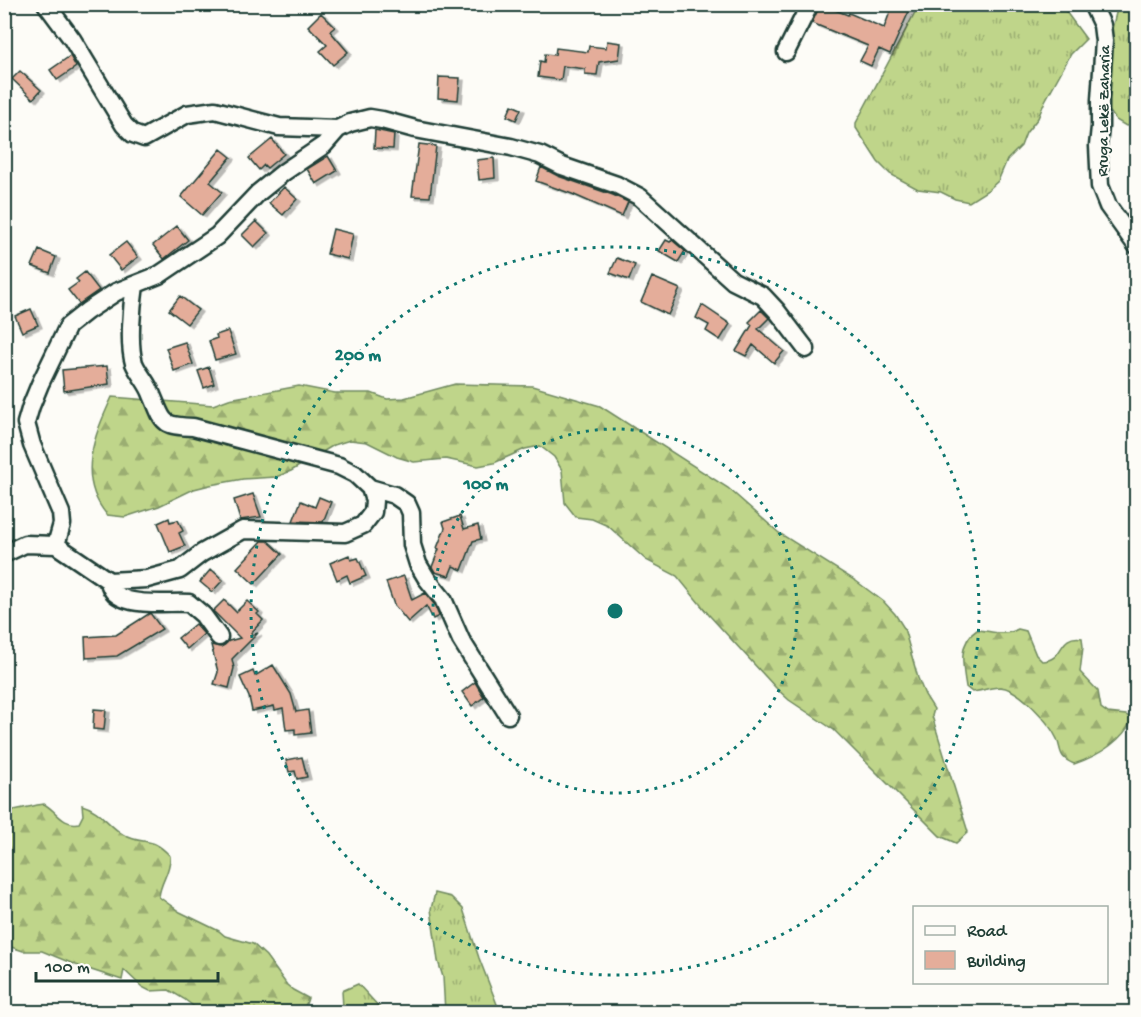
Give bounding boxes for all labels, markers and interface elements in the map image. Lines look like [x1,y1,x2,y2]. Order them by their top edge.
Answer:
street label: Rruga Lekë Zaharia [1095,44,1116,177]
text: 200 m [335,346,381,367]
text: 100 m [463,475,509,496]
centre of rings [605,601,625,621]
legend [913,906,1108,984]
text: Road [967,922,1008,943]
scale bar [36,945,218,983]
text: Building [966,952,1026,973]
text: 100 m [44,958,90,979]

